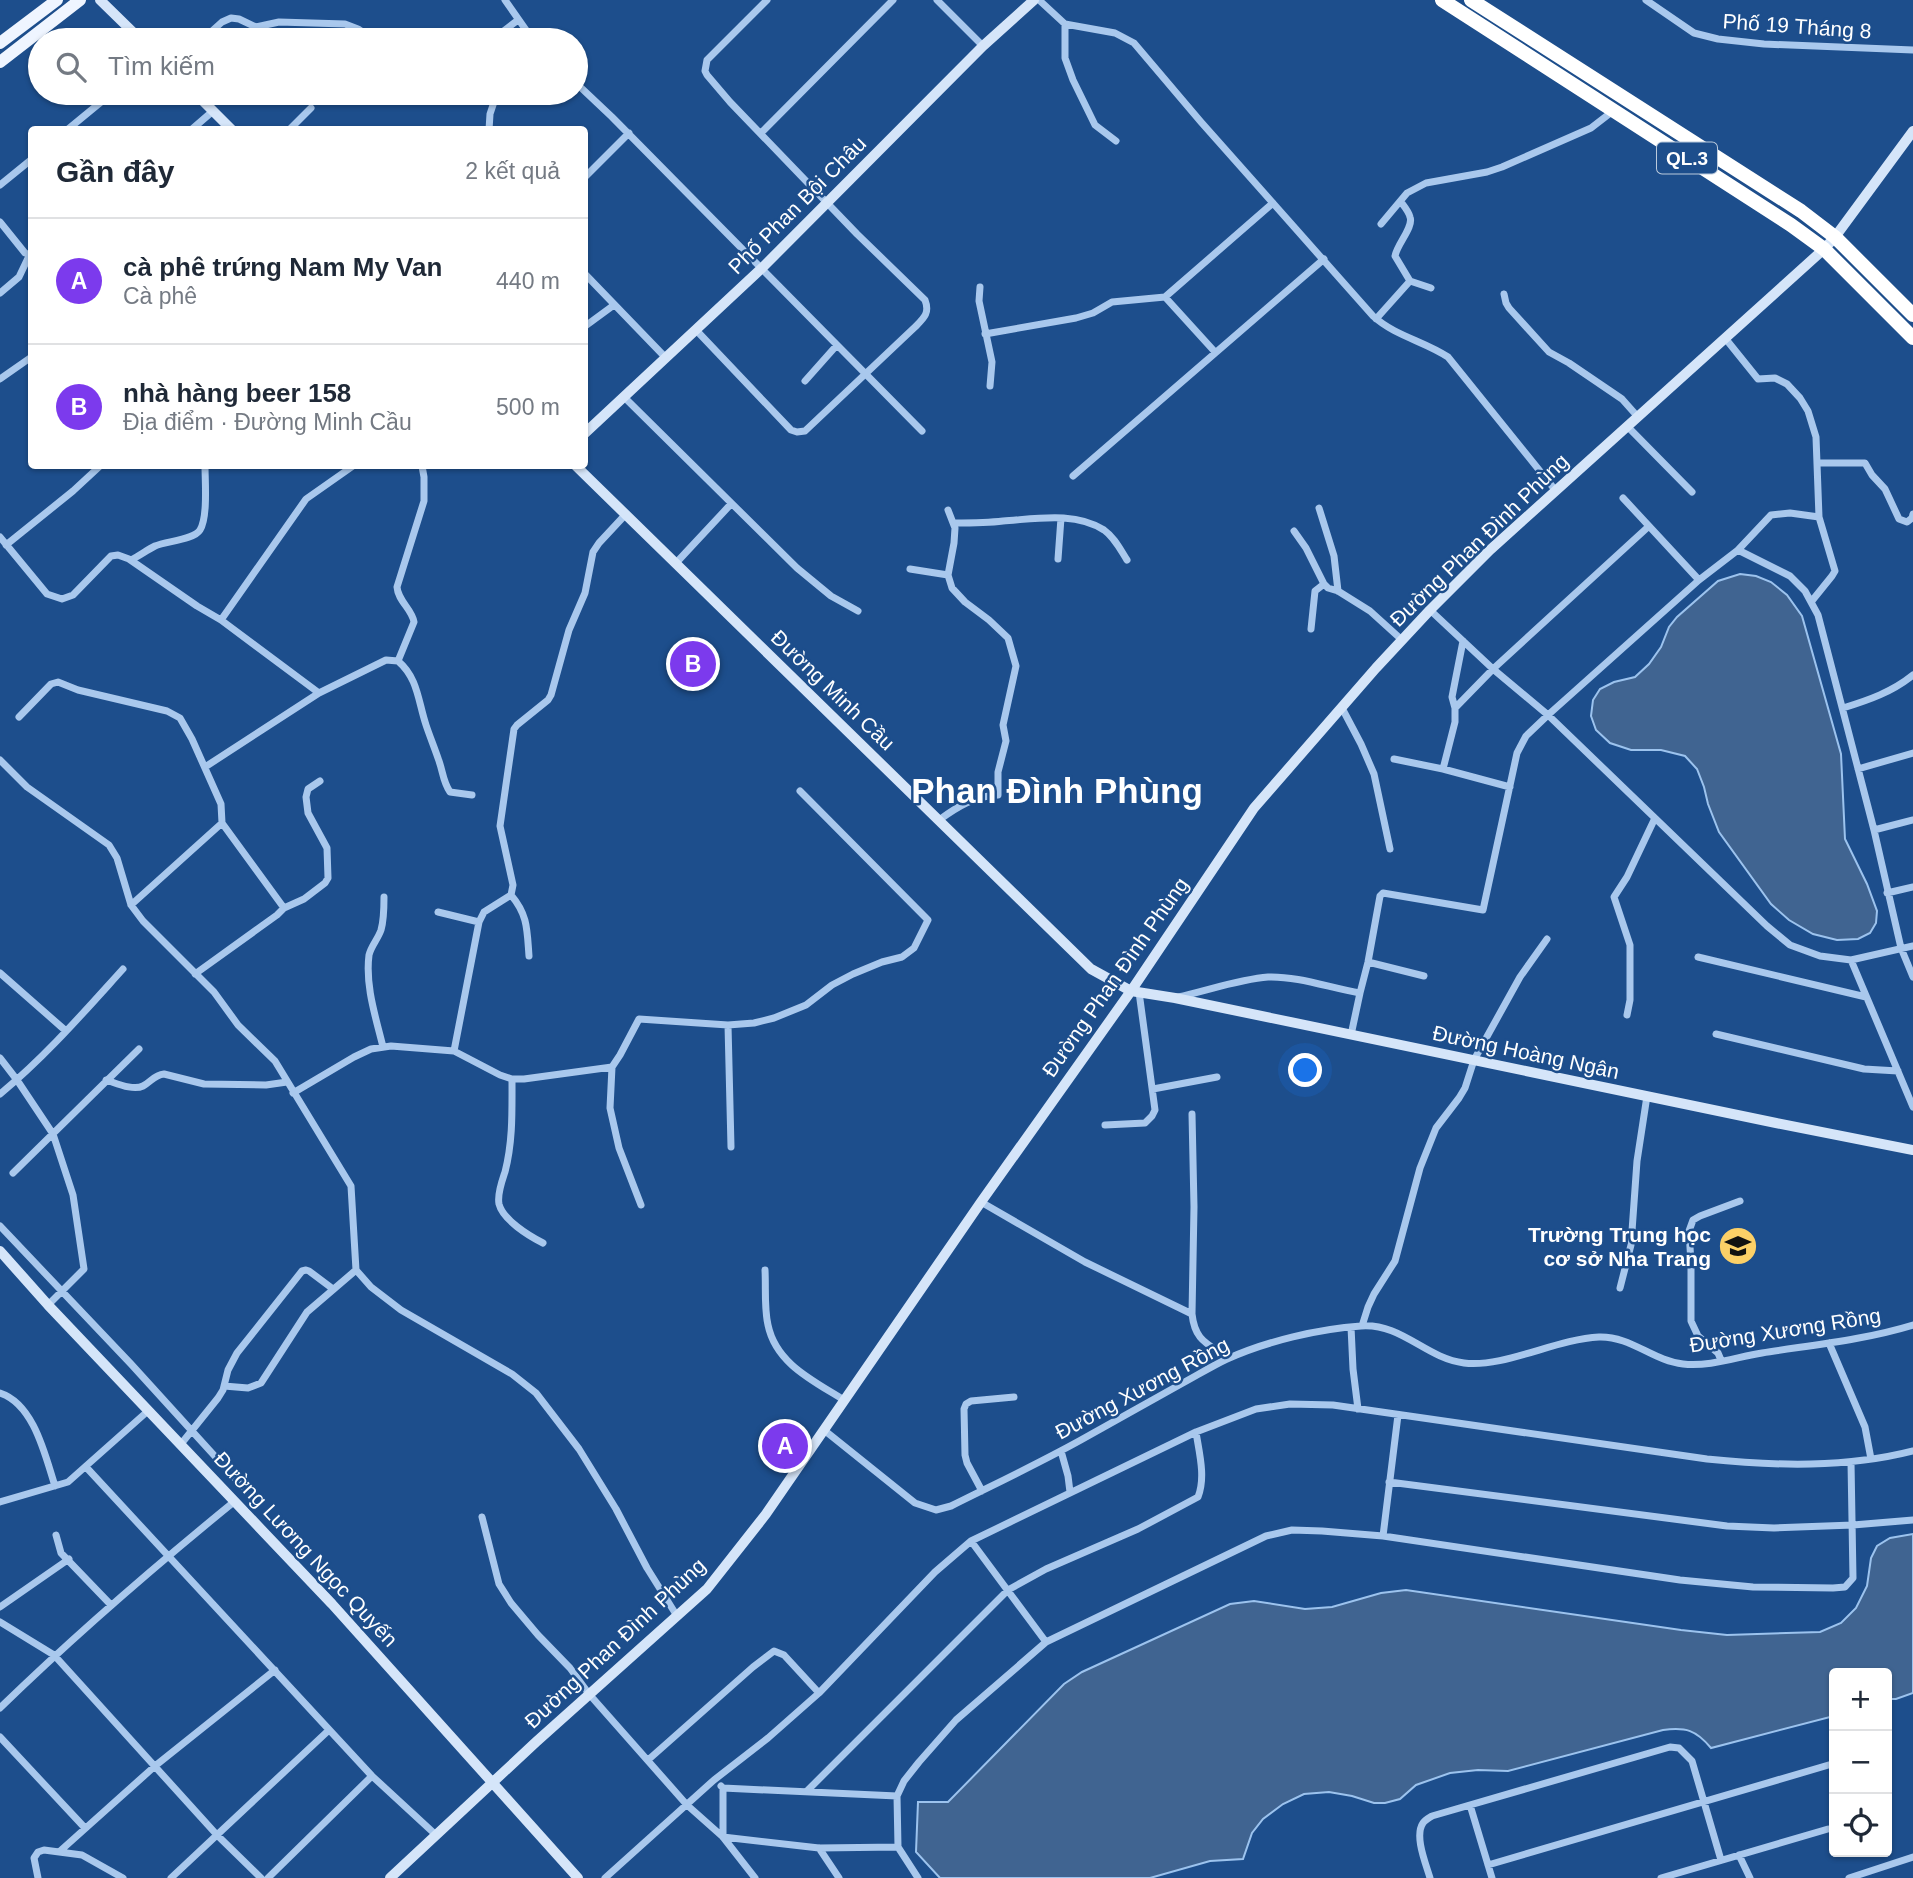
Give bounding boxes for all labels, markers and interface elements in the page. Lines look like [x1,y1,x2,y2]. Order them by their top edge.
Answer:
street label: Phố 19 Tháng 8 [1722,9,1872,43]
search box [28,28,588,105]
icon: search [52,48,90,86]
text: Tìm kiếm [108,51,215,81]
street label: Phố Phan Bội Châu [724,132,870,278]
road number: QL.3 [1657,142,1717,174]
text: Gần đây [56,155,174,188]
text: 2 kết quả [465,158,560,184]
text: cà phê trứng Nam My Van [123,252,442,282]
text: A [71,268,87,294]
text: 440 m [496,268,560,294]
text: Cà phê [123,283,197,309]
text: nhà hàng beer 158 [123,378,351,408]
text: B [71,394,87,420]
text: 500 m [496,394,560,420]
text: Địa điểm · Đường Minh Cầu [123,409,412,435]
street label: Đường Phan Đình Phùng [1385,449,1573,631]
street label: Đường Minh Cầu [767,625,899,755]
pin: B [670,638,716,690]
district label: Phan Đình Phùng [911,771,1203,810]
street label: Đường Phan Đình Phùng [1037,873,1193,1081]
street label: Đường Hoàng Ngân [1431,1021,1621,1083]
your location [1288,1053,1322,1087]
place label: Trường Trung học cơ sở Nha Trang [1528,1223,1711,1270]
school or university icon: Trường Trung học cơ sở Nha Trang [1717,1225,1759,1267]
street label: Đường Xương Rồng [1688,1304,1882,1356]
street label: Đường Xương Rồng [1051,1332,1233,1444]
pin: A [762,1420,808,1472]
street label: Đường Lương Ngọc Quyến [210,1447,402,1651]
street label: Đường Phan Đình Phùng [520,1553,710,1733]
map controls [1829,1668,1892,1857]
button: + [1829,1668,1892,1731]
button: − [1829,1731,1892,1794]
button: locate [1829,1794,1892,1857]

